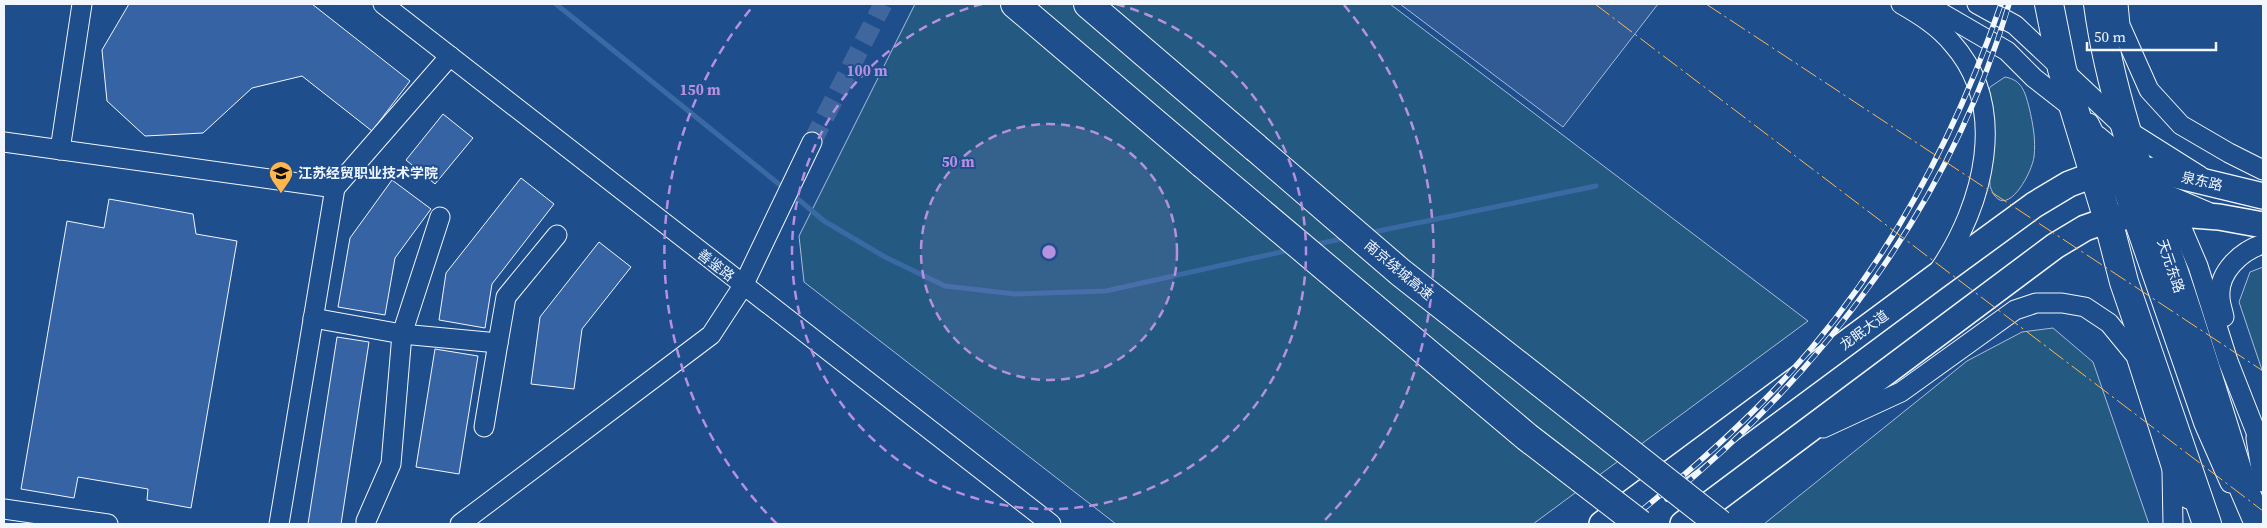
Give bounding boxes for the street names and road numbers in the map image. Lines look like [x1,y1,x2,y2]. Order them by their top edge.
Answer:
street label: 泉东路 [2179,167,2225,195]
street label: 南京绕城高速 [1360,235,1438,305]
street label: 天元东路 [2152,236,2190,296]
street label: 善鉴路 [693,244,739,286]
street label: 龙眠大道 [1835,305,1893,355]

